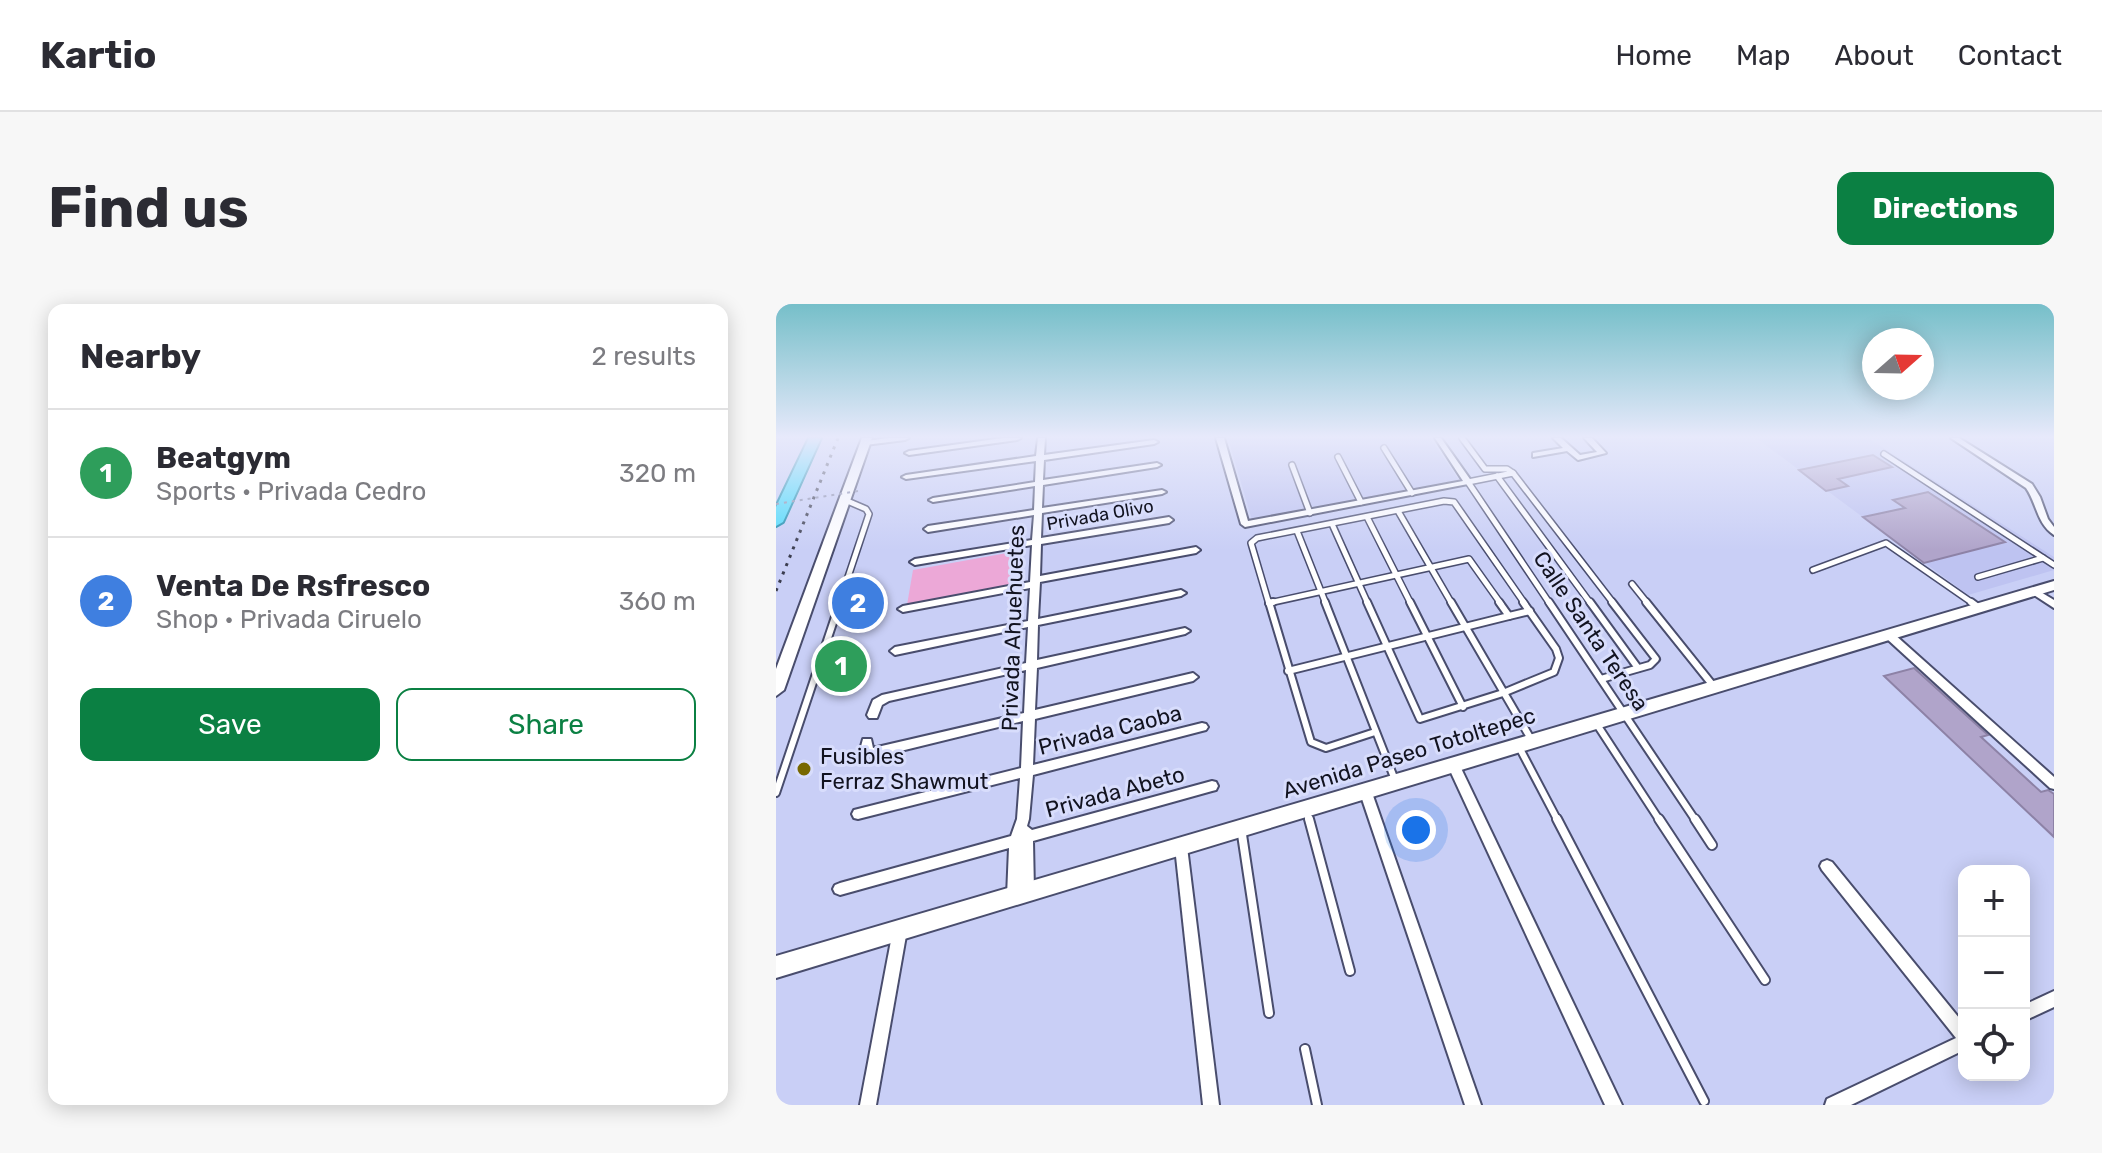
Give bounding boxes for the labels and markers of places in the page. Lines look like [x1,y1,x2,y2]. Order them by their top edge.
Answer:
pin: 2 [832,573,884,633]
pin: 1 [815,636,867,696]
place label: Fusibles Ferraz Shawmut [820,743,989,795]
marker: Fusibles Ferraz Shawmut [795,760,813,778]

